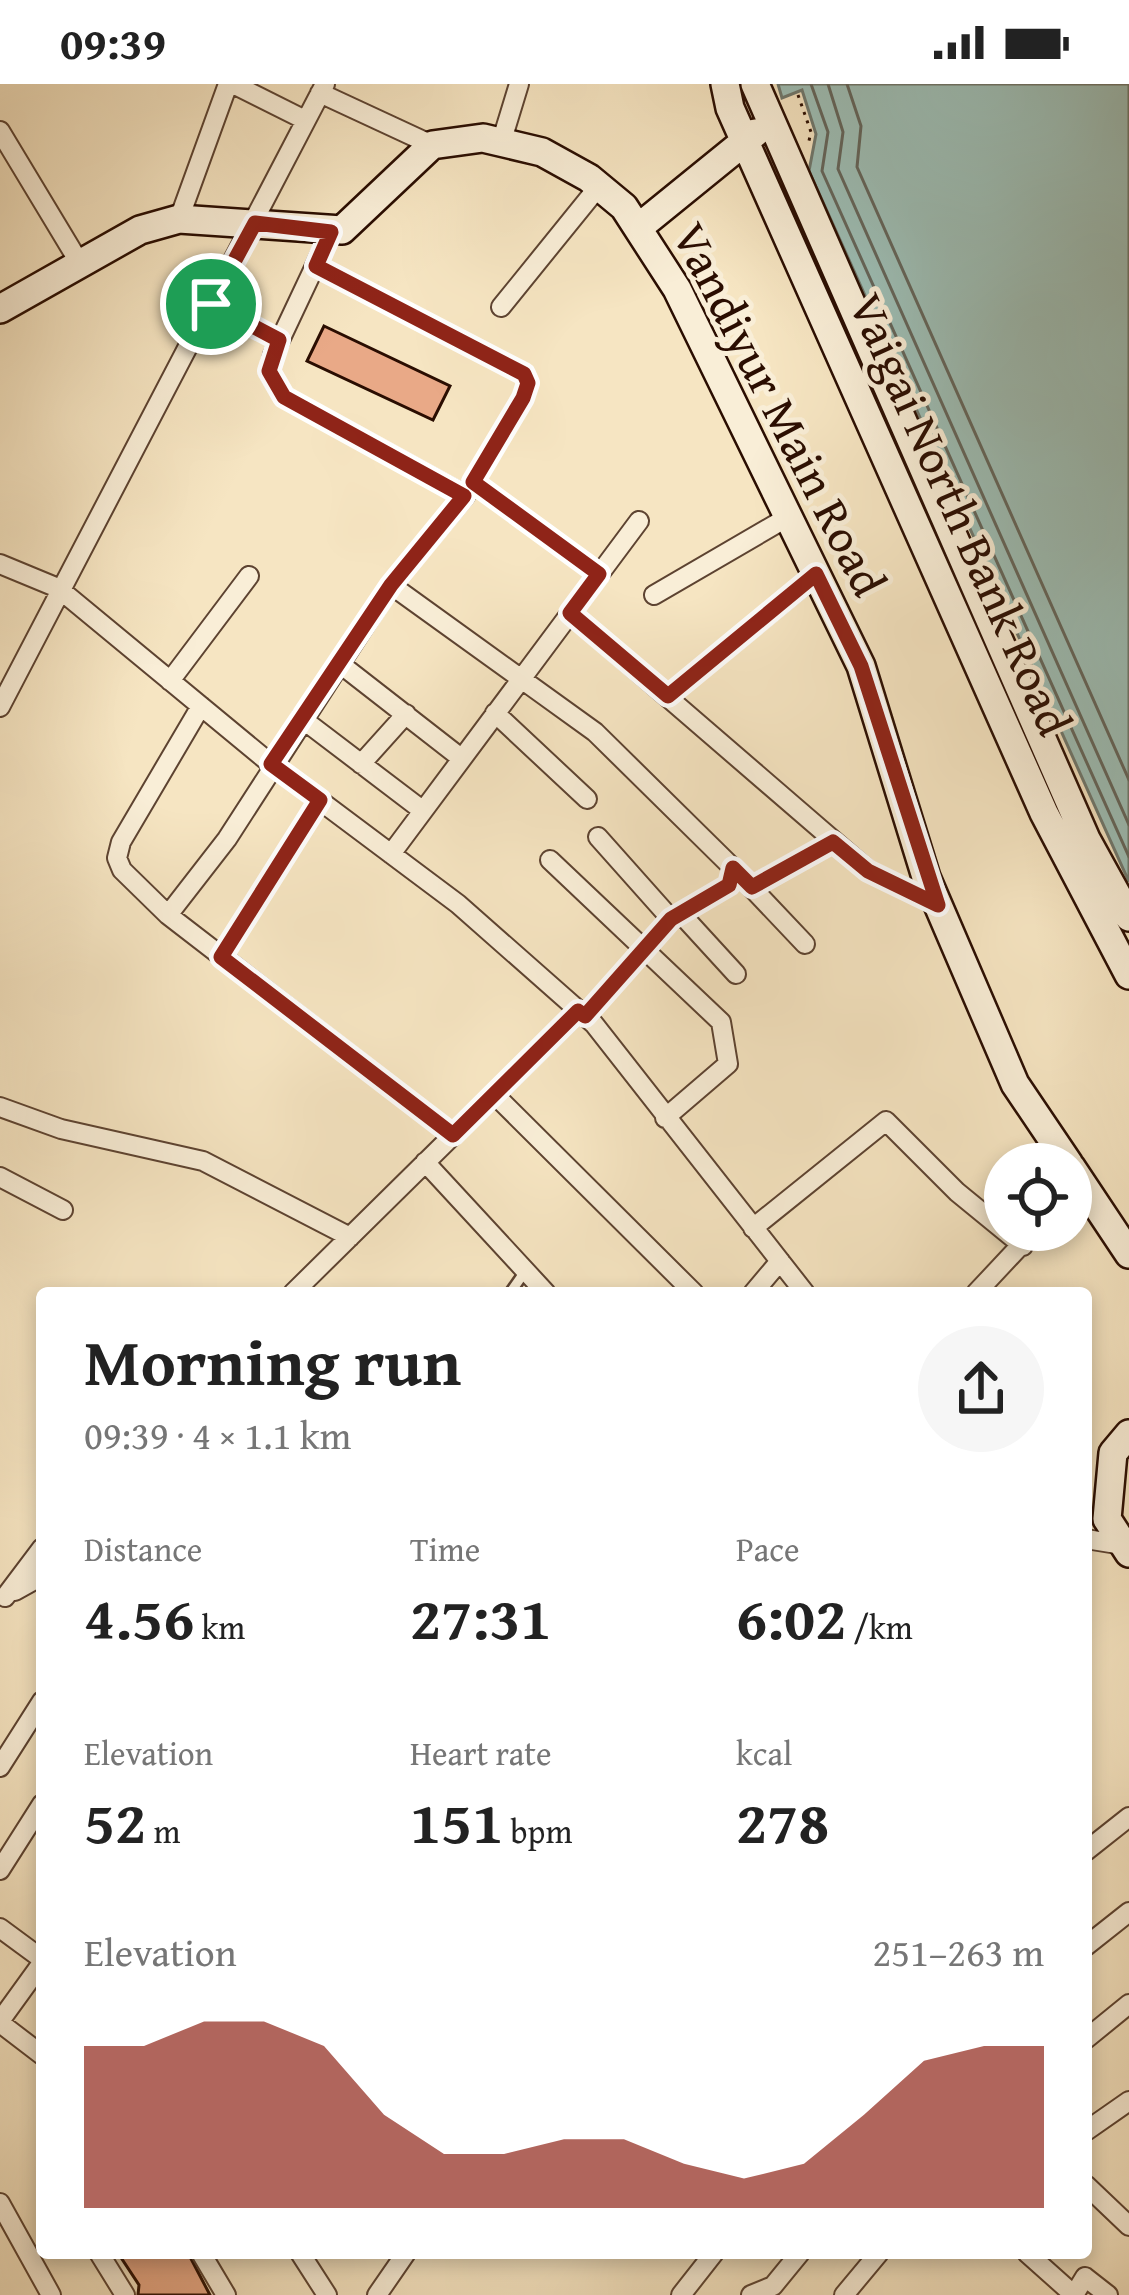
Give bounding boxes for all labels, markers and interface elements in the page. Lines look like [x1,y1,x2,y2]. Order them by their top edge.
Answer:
text: 09:39 [60,10,166,75]
street label: Vandiyur Main Road [656,210,906,608]
pin [160,253,262,355]
icon: arrive [178,271,244,337]
street label: Vaigai North Bank Road [832,281,1091,747]
map controls [984,1143,1092,1251]
button: locate [984,1143,1092,1251]
text: Morning run [84,1312,461,1409]
button: share [918,1326,1044,1452]
text: 09:39 · 4 × 1.1 km [84,1406,351,1463]
text: Distance [84,1525,202,1573]
text: Time [410,1525,480,1573]
text: Pace [736,1525,799,1573]
text: 4.56 [84,1573,194,1661]
text: 27:31 [410,1573,551,1661]
text: 6:02 [736,1573,846,1661]
text: km [194,1603,245,1651]
text: /km [846,1603,913,1651]
text: Elevation [84,1729,213,1777]
text: Heart rate [410,1729,552,1777]
text: kcal [736,1729,792,1777]
text: 52 [84,1777,146,1865]
text: 151 [410,1777,503,1865]
text: 278 [736,1777,829,1865]
text: m [146,1807,180,1855]
text: bpm [503,1807,572,1855]
text: Elevation [84,1923,237,1980]
text: 251–263 m [872,1923,1044,1980]

